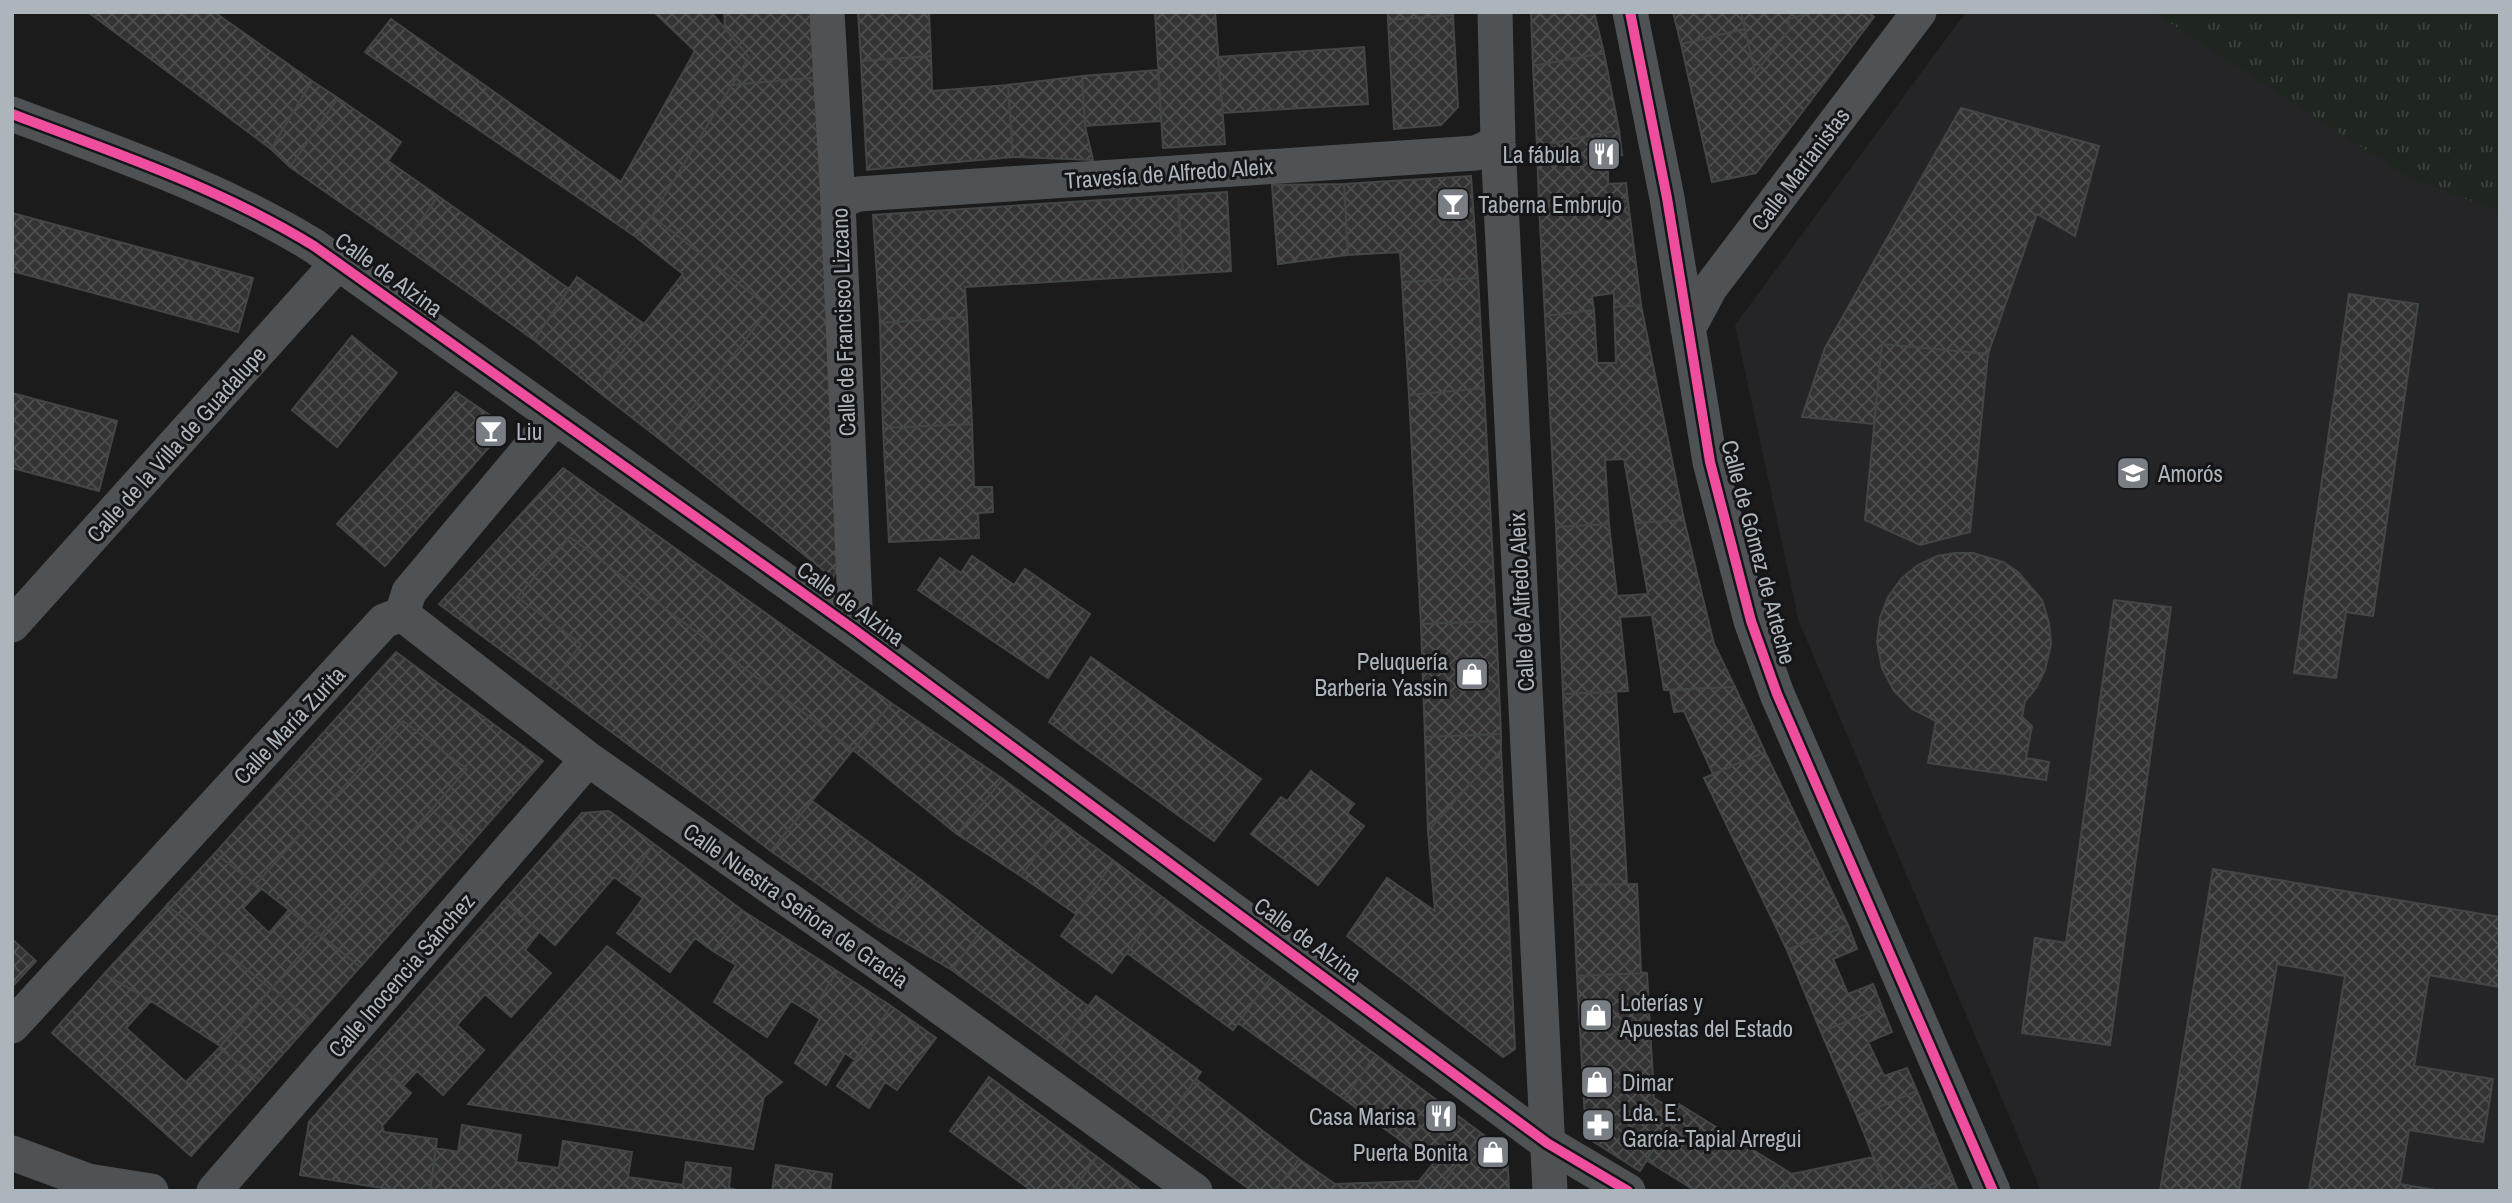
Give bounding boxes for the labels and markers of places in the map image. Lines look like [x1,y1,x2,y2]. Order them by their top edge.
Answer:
restaurant icon: La fábula [1585,135,1623,173]
place label: La fábula [1502,139,1581,170]
bar icon: Taberna Embrujo [1434,185,1472,223]
place label: Taberna Embrujo [1478,189,1622,220]
bar icon: Liu [472,412,510,450]
place label: Liu [516,416,542,447]
school or university icon: Amorós [2114,454,2152,492]
place label: Amorós [2157,458,2223,489]
place label: Peluquería Barberia Yassin [1314,646,1449,703]
shop icon: Peluquería Barberia Yassin [1453,655,1491,693]
place label: Loterías y Apuestas del Estado [1619,987,1793,1044]
shop icon: Loterías y Apuestas del Estado [1577,996,1615,1034]
shop icon: Dimar [1578,1063,1616,1101]
place label: Dimar [1622,1067,1674,1098]
restaurant icon: Casa Marisa [1422,1097,1460,1135]
place label: Lda. E. García-Tapial Arregui [1622,1097,1802,1154]
place label: Casa Marisa [1309,1101,1417,1132]
pharmacy icon: Lda. E. García-Tapial Arregui [1579,1106,1617,1144]
shop icon: Puerta Bonita [1474,1133,1512,1171]
place label: Puerta Bonita [1353,1137,1468,1168]

